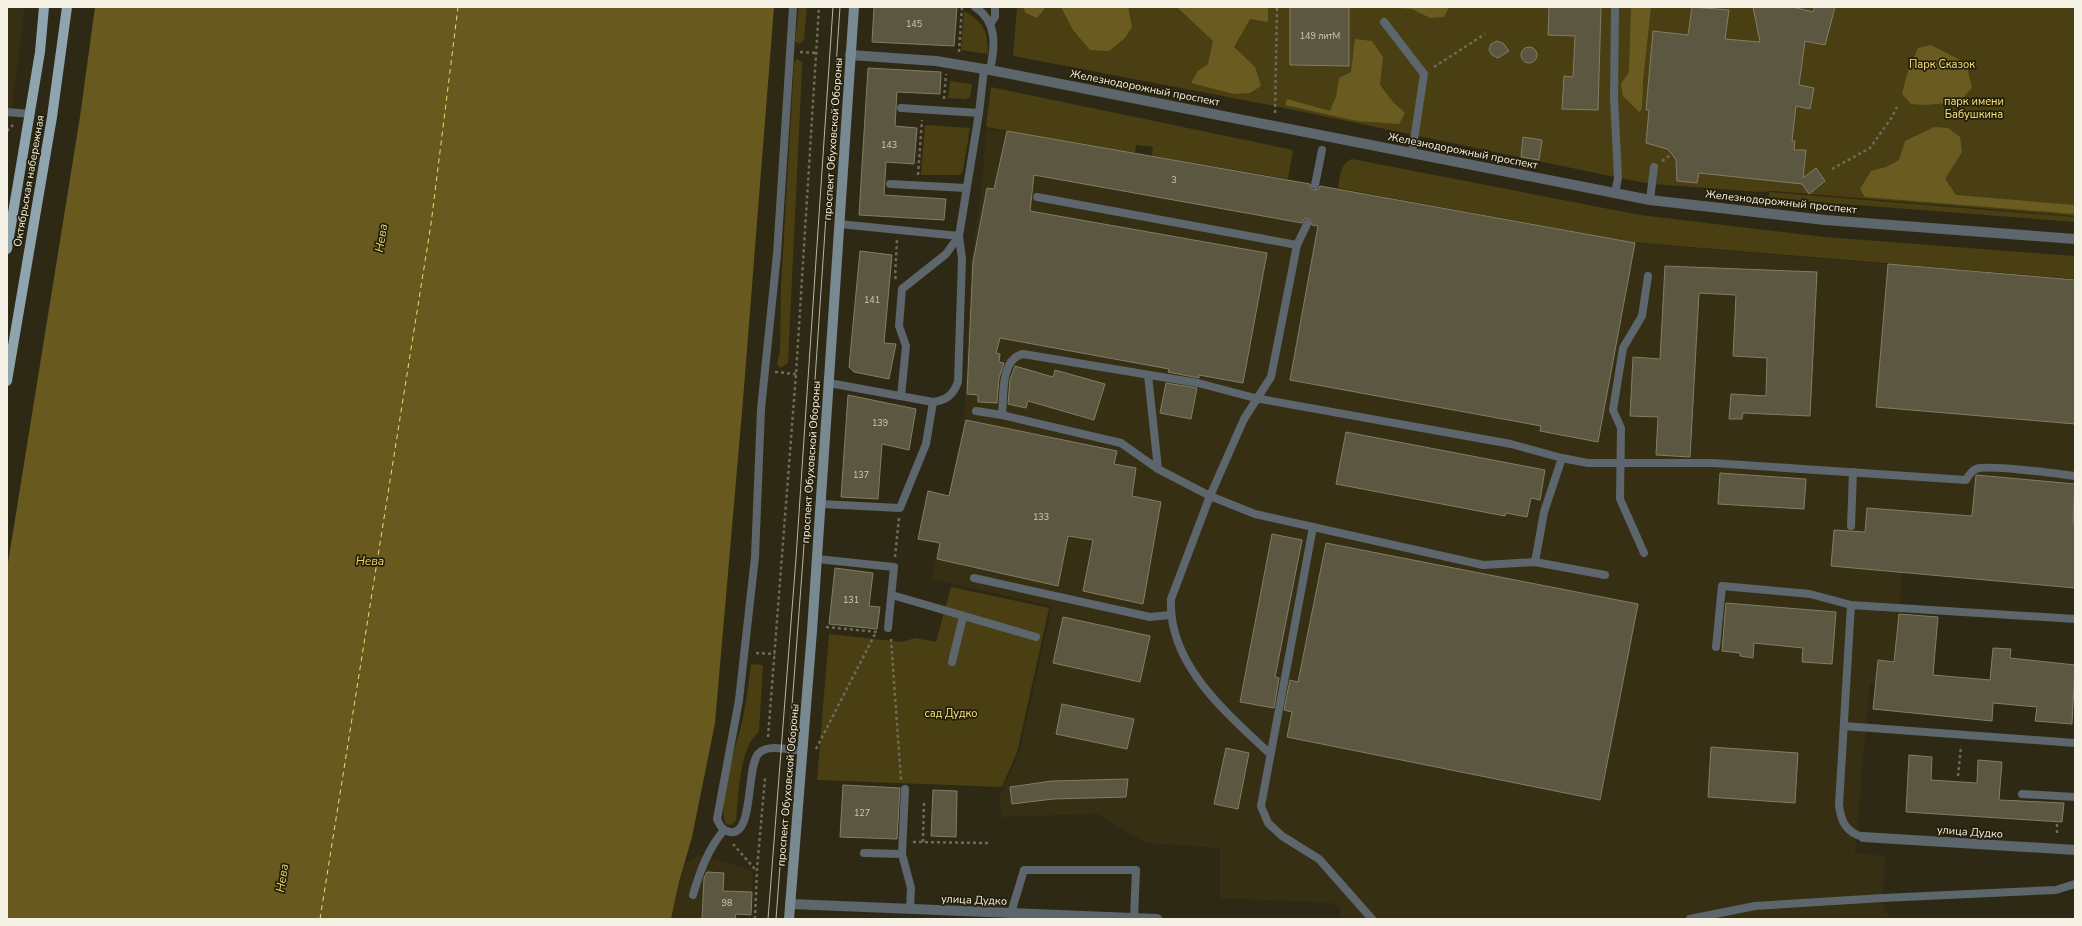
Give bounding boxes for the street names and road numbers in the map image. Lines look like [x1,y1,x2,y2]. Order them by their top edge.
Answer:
street label: проспект Обуховской Обороны [820,57,846,221]
street label: Железнодорожный проспект [1069,66,1221,110]
street label: Октябрьская набережная [10,114,48,248]
street label: Железнодорожный проспект [1387,129,1539,173]
street label: Железнодорожный проспект [1705,187,1858,217]
street label: проспект Обуховской Обороны [798,380,824,544]
street label: проспект Обуховской Обороны [773,703,803,867]
street label: улица Дудко [1937,822,2003,842]
street label: улица Дудко [941,891,1007,909]

